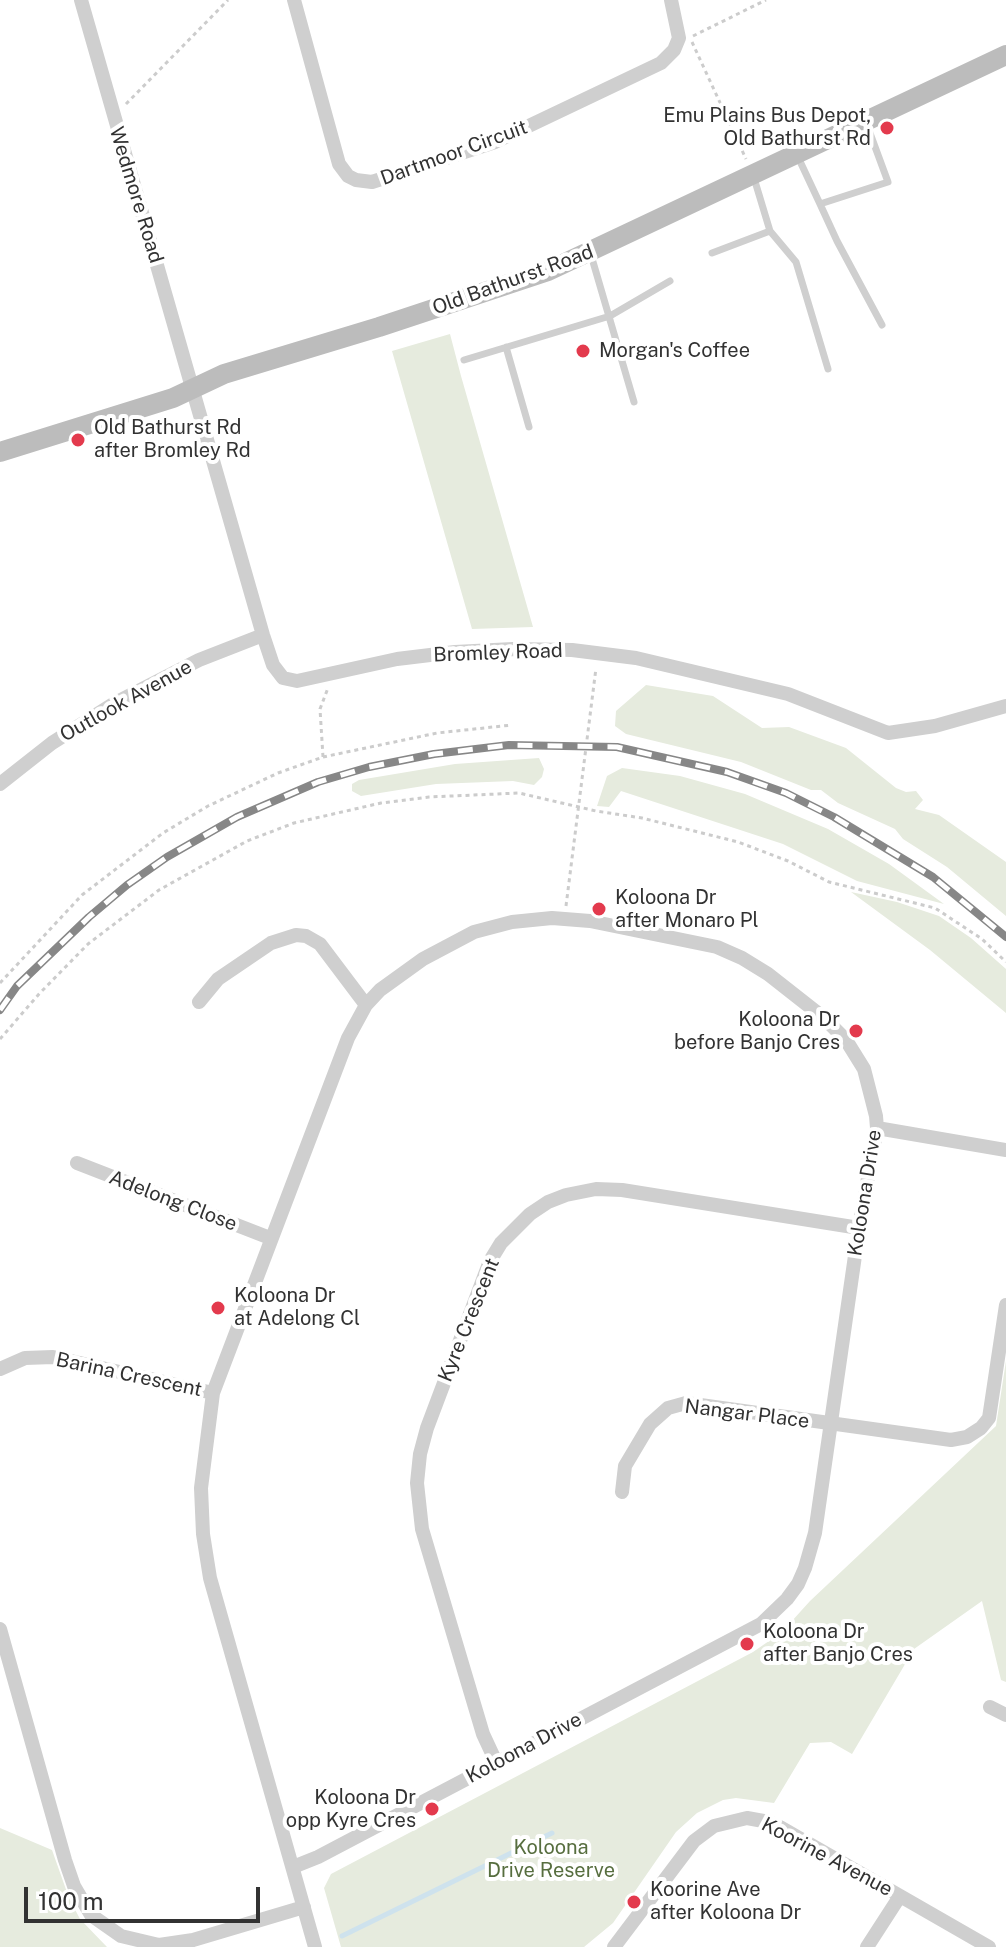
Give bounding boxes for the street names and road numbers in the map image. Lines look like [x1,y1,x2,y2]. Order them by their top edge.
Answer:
street label: Dartmoor Circuit [377,115,531,191]
street label: Wedmore Road [104,124,168,266]
street label: Old Bathurst Road [429,240,597,320]
street label: Bromley Road [433,639,563,667]
street label: Outlook Avenue [56,655,196,747]
street label: Koloona Drive [843,1128,887,1258]
street label: Adelong Close [106,1166,240,1236]
street label: Kyre Crescent [433,1255,505,1385]
street label: Barina Crescent [54,1348,204,1402]
street label: Nangar Place [683,1394,811,1434]
street label: Koloona Drive [462,1707,586,1789]
street label: Koorine Avenue [757,1812,897,1902]

